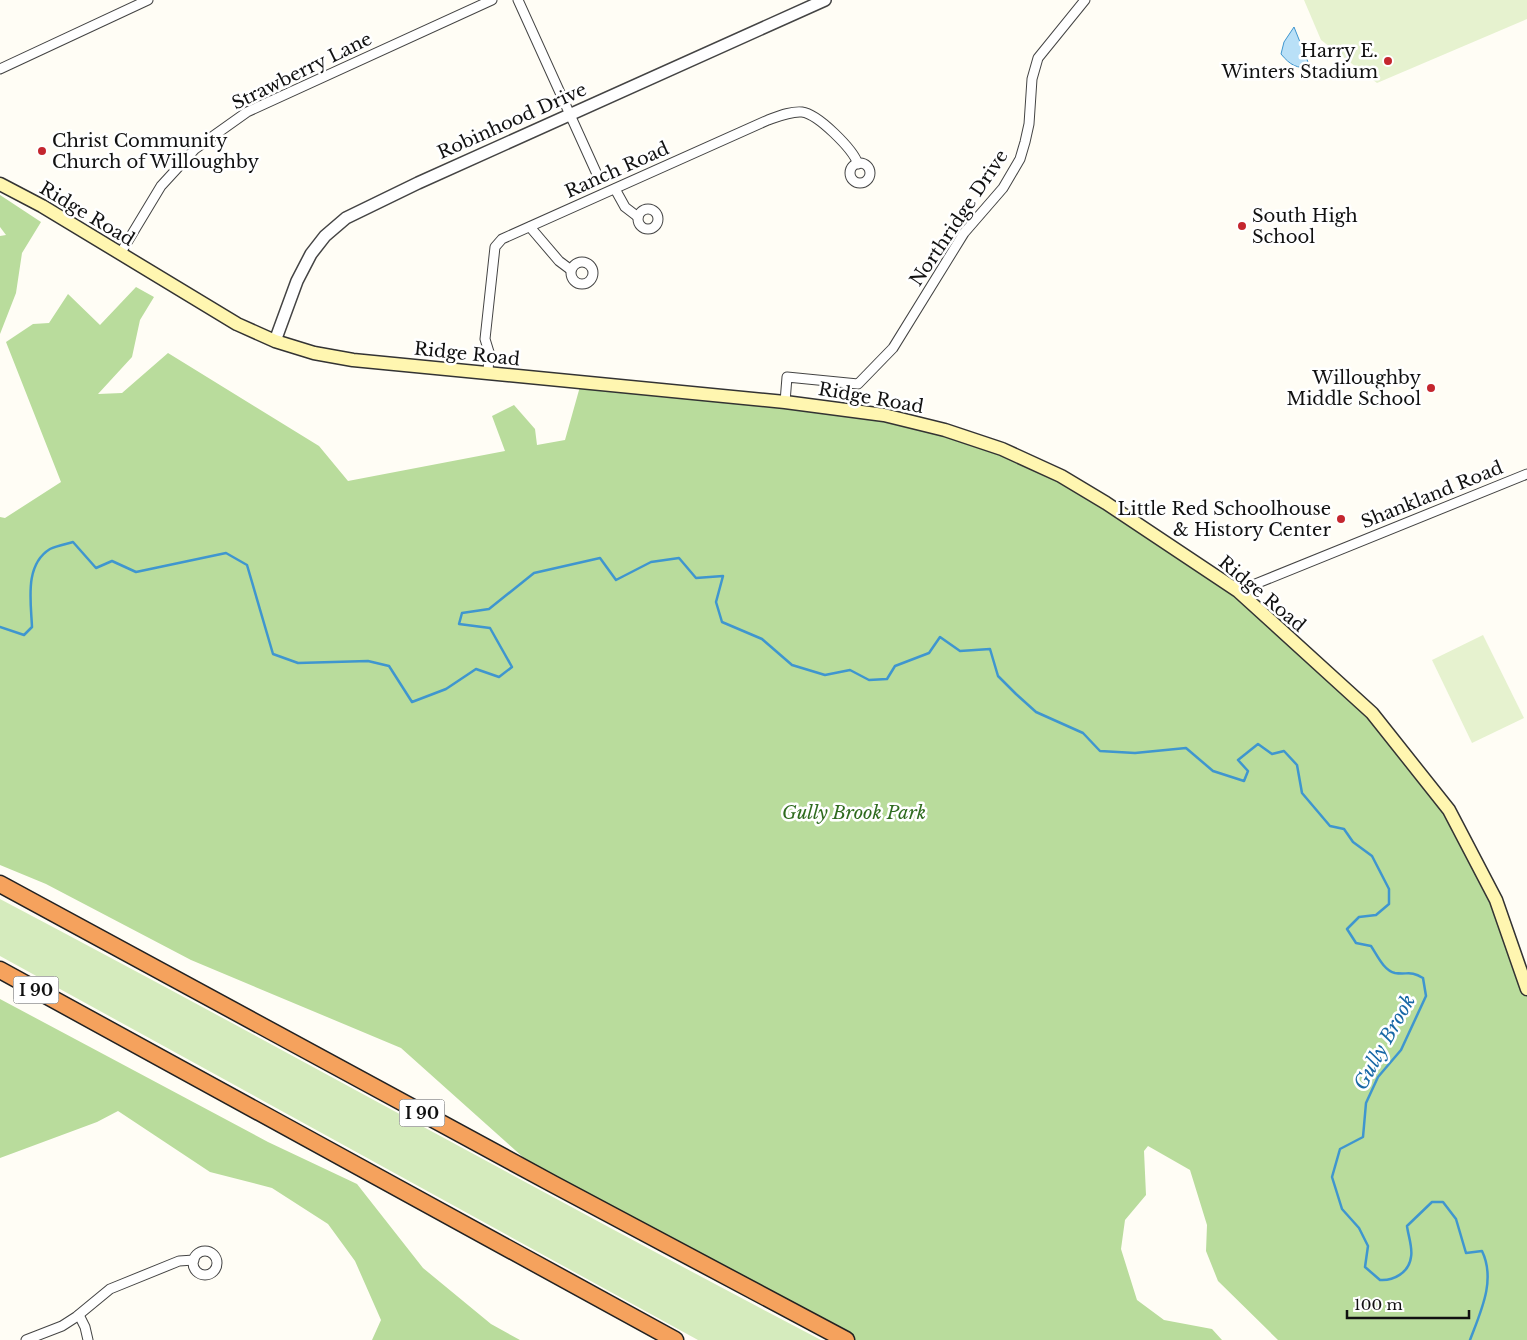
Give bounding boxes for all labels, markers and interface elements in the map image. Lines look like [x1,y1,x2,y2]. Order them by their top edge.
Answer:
street label: Strawberry Lane [228,28,376,114]
place label: Harry E. Winters Stadium [1220,40,1378,83]
marker: Harry E. Winters Stadium [1382,55,1394,67]
street label: Robinhood Drive [434,78,590,164]
place label: Christ Community Church of Willoughby [52,130,259,173]
street label: Ranch Road [562,137,672,203]
marker: Christ Community Church of Willoughby [36,145,48,157]
street label: Northridge Drive [905,146,1013,290]
street label: Ridge Road [36,177,138,251]
place label: South High School [1252,205,1358,248]
marker: South High School [1236,220,1248,232]
street label: Ridge Road [413,337,521,371]
place label: Willoughby Middle School [1287,367,1421,410]
street label: Ridge Road [817,378,925,418]
marker: Willoughby Middle School [1425,382,1437,394]
street label: Shankland Road [1358,457,1506,533]
place label: Little Red Schoolhouse & History Center [1117,498,1331,541]
marker: Little Red Schoolhouse & History Center [1335,513,1347,525]
street label: Ridge Road [1214,551,1310,637]
park label: Gully Brook Park [782,802,926,824]
road number: I 90 [14,976,58,1004]
water label: Gully Brook [1349,991,1420,1094]
road number: I 90 [400,1100,444,1126]
scale bar [1347,1288,1470,1320]
text: 100 m [1354,1295,1403,1314]

